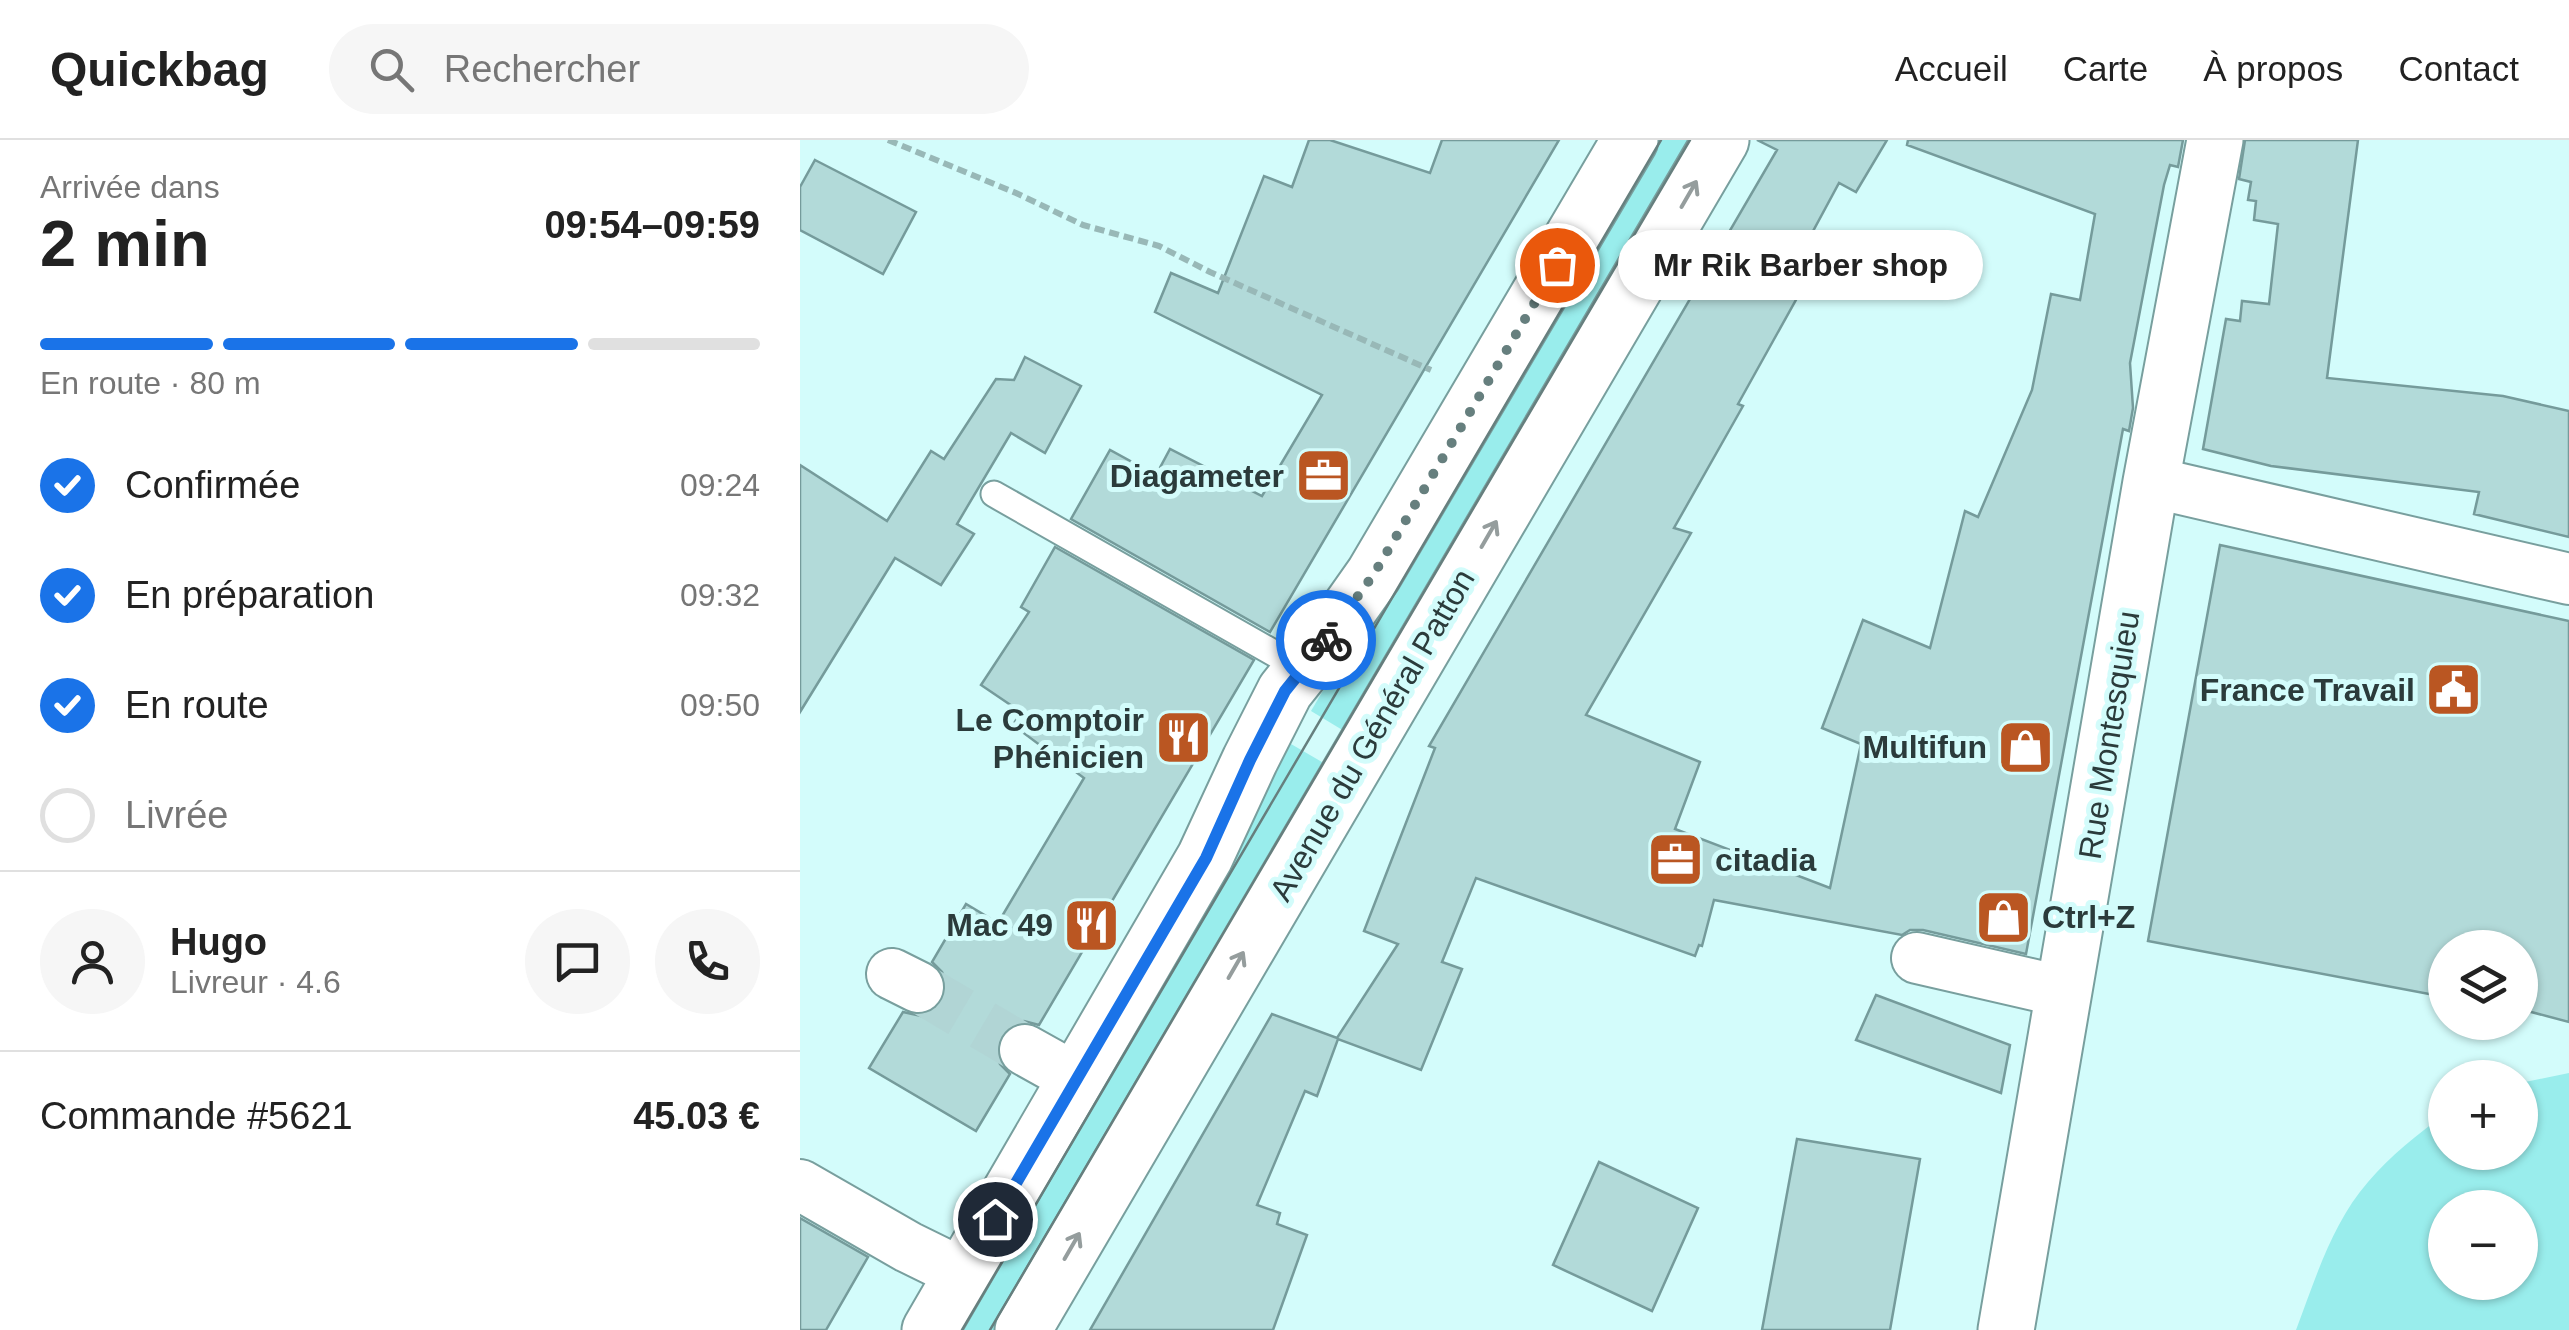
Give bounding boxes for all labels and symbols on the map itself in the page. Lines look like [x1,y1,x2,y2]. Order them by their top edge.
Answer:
one-way arrow [1680,179,1700,209]
pin [1515,223,1600,308]
callout: Mr Rik Barber shop [1617,230,1982,300]
office icon: Diagameter [1293,446,1353,506]
place label: Diagameter [1110,458,1284,494]
one-way arrow [1479,520,1499,549]
street label: Avenue du Général Patton [1262,563,1482,907]
courier [1276,590,1376,690]
street label: Rue Montesquieu [2072,608,2146,862]
public building icon: France Travail [2424,660,2484,720]
place label: France Travail [2200,672,2415,708]
place label: Le Comptoir Phénicien [956,702,1144,775]
restaurant icon: Le Comptoir Phénicien [1153,708,1213,768]
shop icon: Multifun [1996,717,2056,777]
place label: Multifun [1863,729,1987,765]
office icon: citadia [1646,830,1706,890]
place label: citadia [1715,842,1817,878]
shop icon: Ctrl+Z [1973,887,2033,947]
restaurant icon: Mac 49 [1062,895,1122,955]
place label: Ctrl+Z [2042,899,2135,935]
place label: Mac 49 [946,907,1053,943]
one-way arrow [1227,951,1247,980]
pin [953,1177,1038,1262]
one-way arrow [1062,1232,1082,1261]

